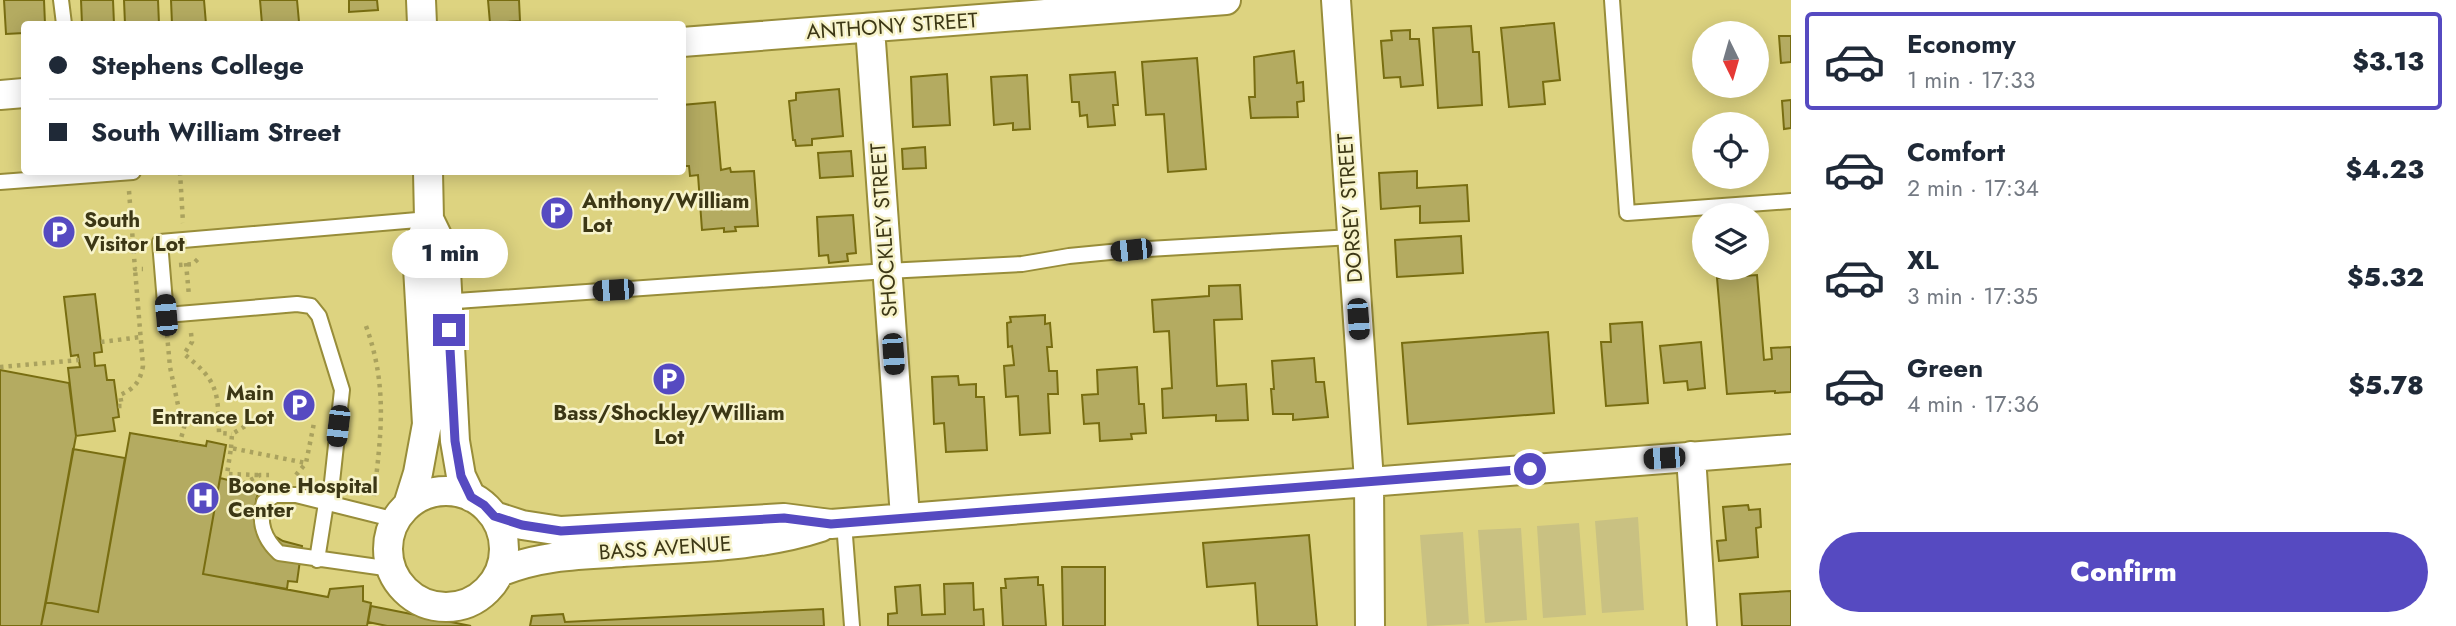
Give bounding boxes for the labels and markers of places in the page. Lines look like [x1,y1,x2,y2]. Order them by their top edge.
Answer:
place label: Anthony/William Lot [581,186,749,240]
parking icon: Anthony/William Lot [538,194,576,232]
place label: South Visitor Lot [83,205,185,259]
parking icon: South Visitor Lot [40,213,78,251]
parking icon: Bass/Shockley/William Lot [650,360,688,398]
place label: Main Entrance Lot [152,378,274,432]
parking icon: Main Entrance Lot [280,386,318,424]
place label: Bass/Shockley/William Lot [553,398,785,452]
place label: Boone Hospital Center [228,471,378,525]
hospital icon: Boone Hospital Center [184,479,222,517]

